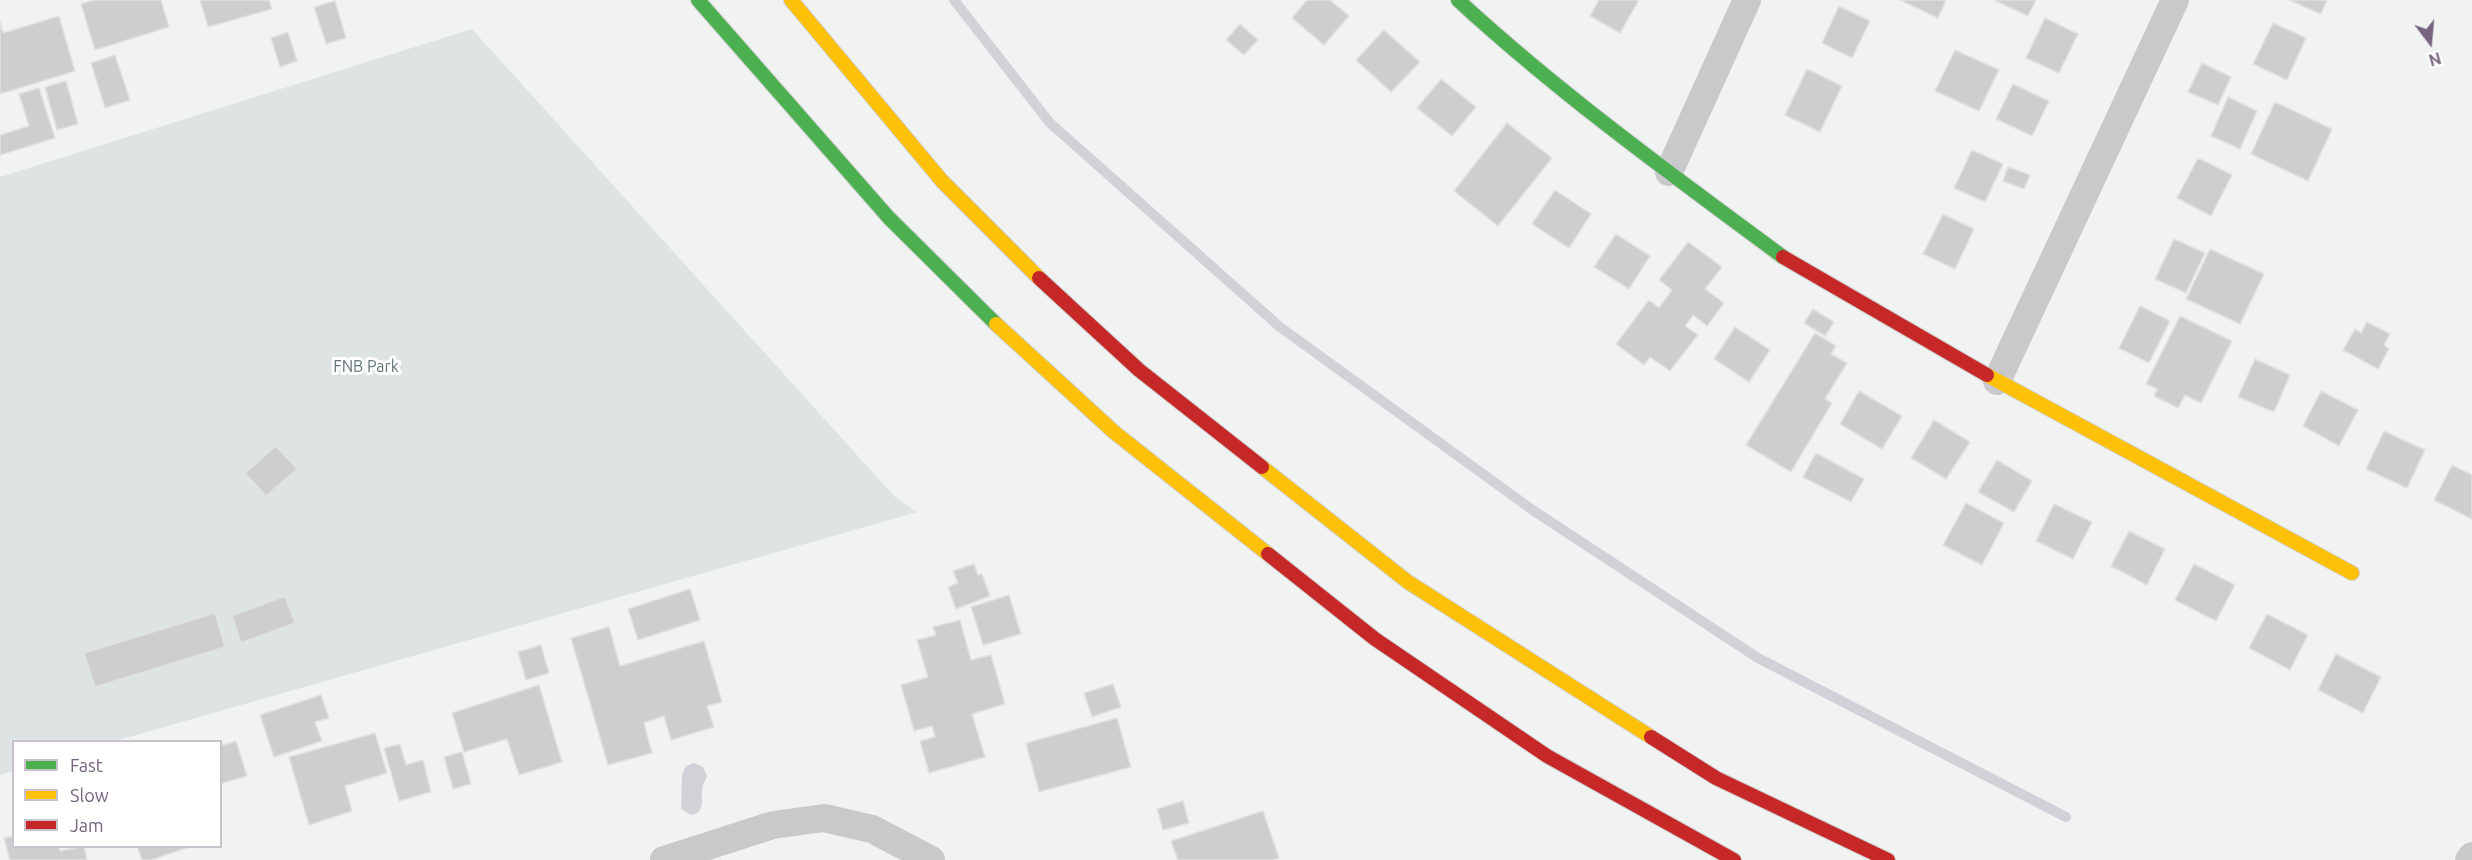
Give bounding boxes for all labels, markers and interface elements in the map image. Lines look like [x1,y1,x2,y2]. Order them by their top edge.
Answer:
north arrow [2400,12,2460,72]
text: N [2427,49,2443,70]
park label: FNB Park [333,357,399,377]
legend [12,740,222,848]
text: Fast [70,755,103,775]
text: Slow [70,785,109,805]
text: Jam [70,815,104,835]

